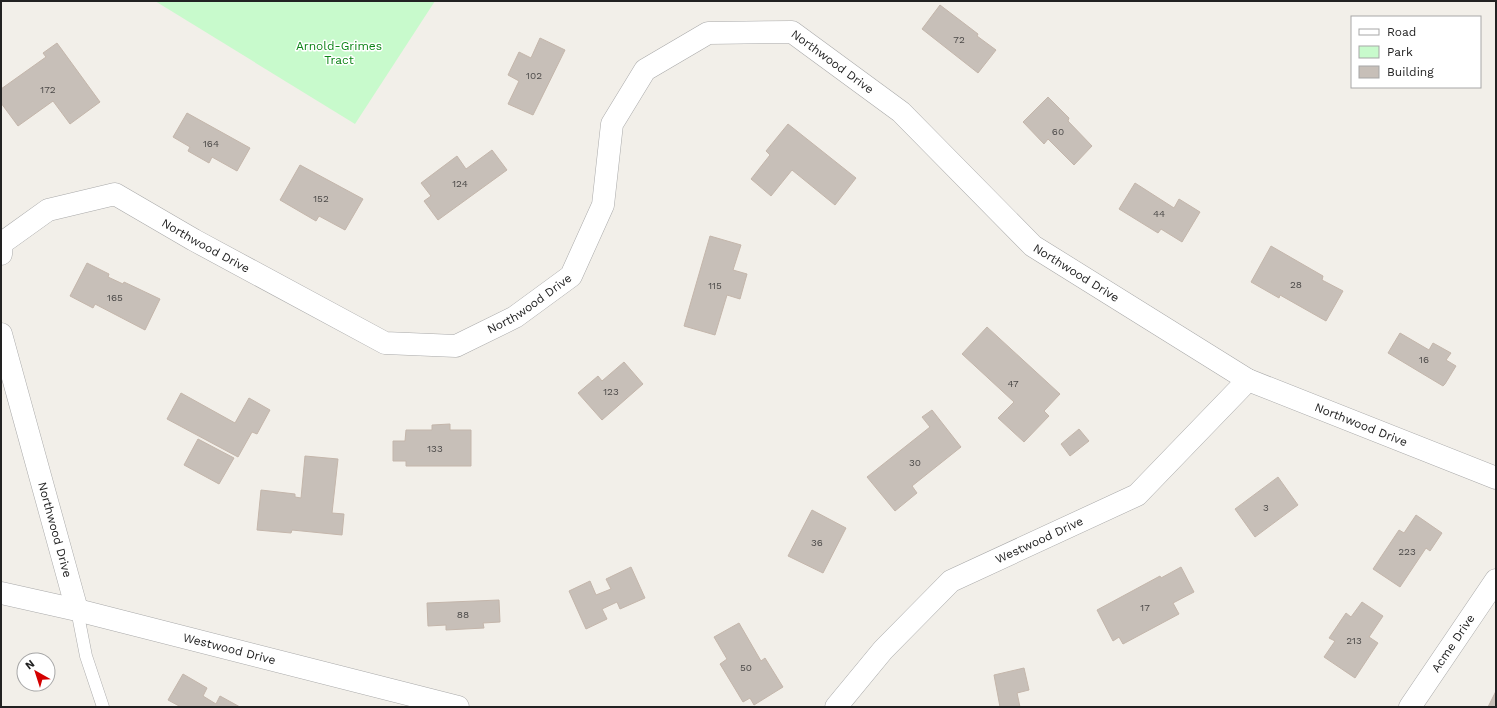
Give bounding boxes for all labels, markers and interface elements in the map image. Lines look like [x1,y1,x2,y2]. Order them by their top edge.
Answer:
legend [1351,16,1481,88]
text: Road [1387,25,1416,39]
street label: Northwood Drive [788,27,876,96]
house number: 72 [953,34,965,45]
park label: Arnold-Grimes Tract [296,39,382,67]
text: Park [1387,45,1413,59]
text: Building [1387,65,1434,79]
house number: 102 [526,70,542,81]
house number: 172 [40,84,56,95]
house number: 60 [1052,126,1064,137]
house number: 164 [203,138,219,149]
house number: 124 [452,178,468,189]
house number: 152 [313,193,329,204]
house number: 44 [1153,208,1165,219]
street label: Northwood Drive [159,216,252,276]
street label: Northwood Drive [1031,241,1122,305]
street label: Northwood Drive [485,271,574,337]
house number: 28 [1290,279,1302,290]
house number: 115 [708,280,722,291]
house number: 165 [107,292,123,303]
house number: 16 [1419,354,1429,365]
house number: 47 [1007,378,1019,389]
house number: 123 [603,386,619,397]
street label: Northwood Drive [1313,400,1409,449]
house number: 133 [427,443,443,454]
house number: 30 [909,457,921,468]
street label: Northwood Drive [35,480,75,579]
house number: 3 [1263,502,1269,513]
street label: Westwood Drive [993,514,1085,567]
house number: 36 [811,537,823,548]
house number: 223 [1398,546,1416,557]
house number: 17 [1140,602,1150,613]
house number: 88 [457,609,469,620]
street label: Acme Drive [1429,612,1478,675]
street label: Westwood Drive [181,630,277,667]
house number: 213 [1346,635,1362,646]
north arrow [16,652,56,692]
text: N [23,657,37,672]
house number: 50 [740,662,752,673]

